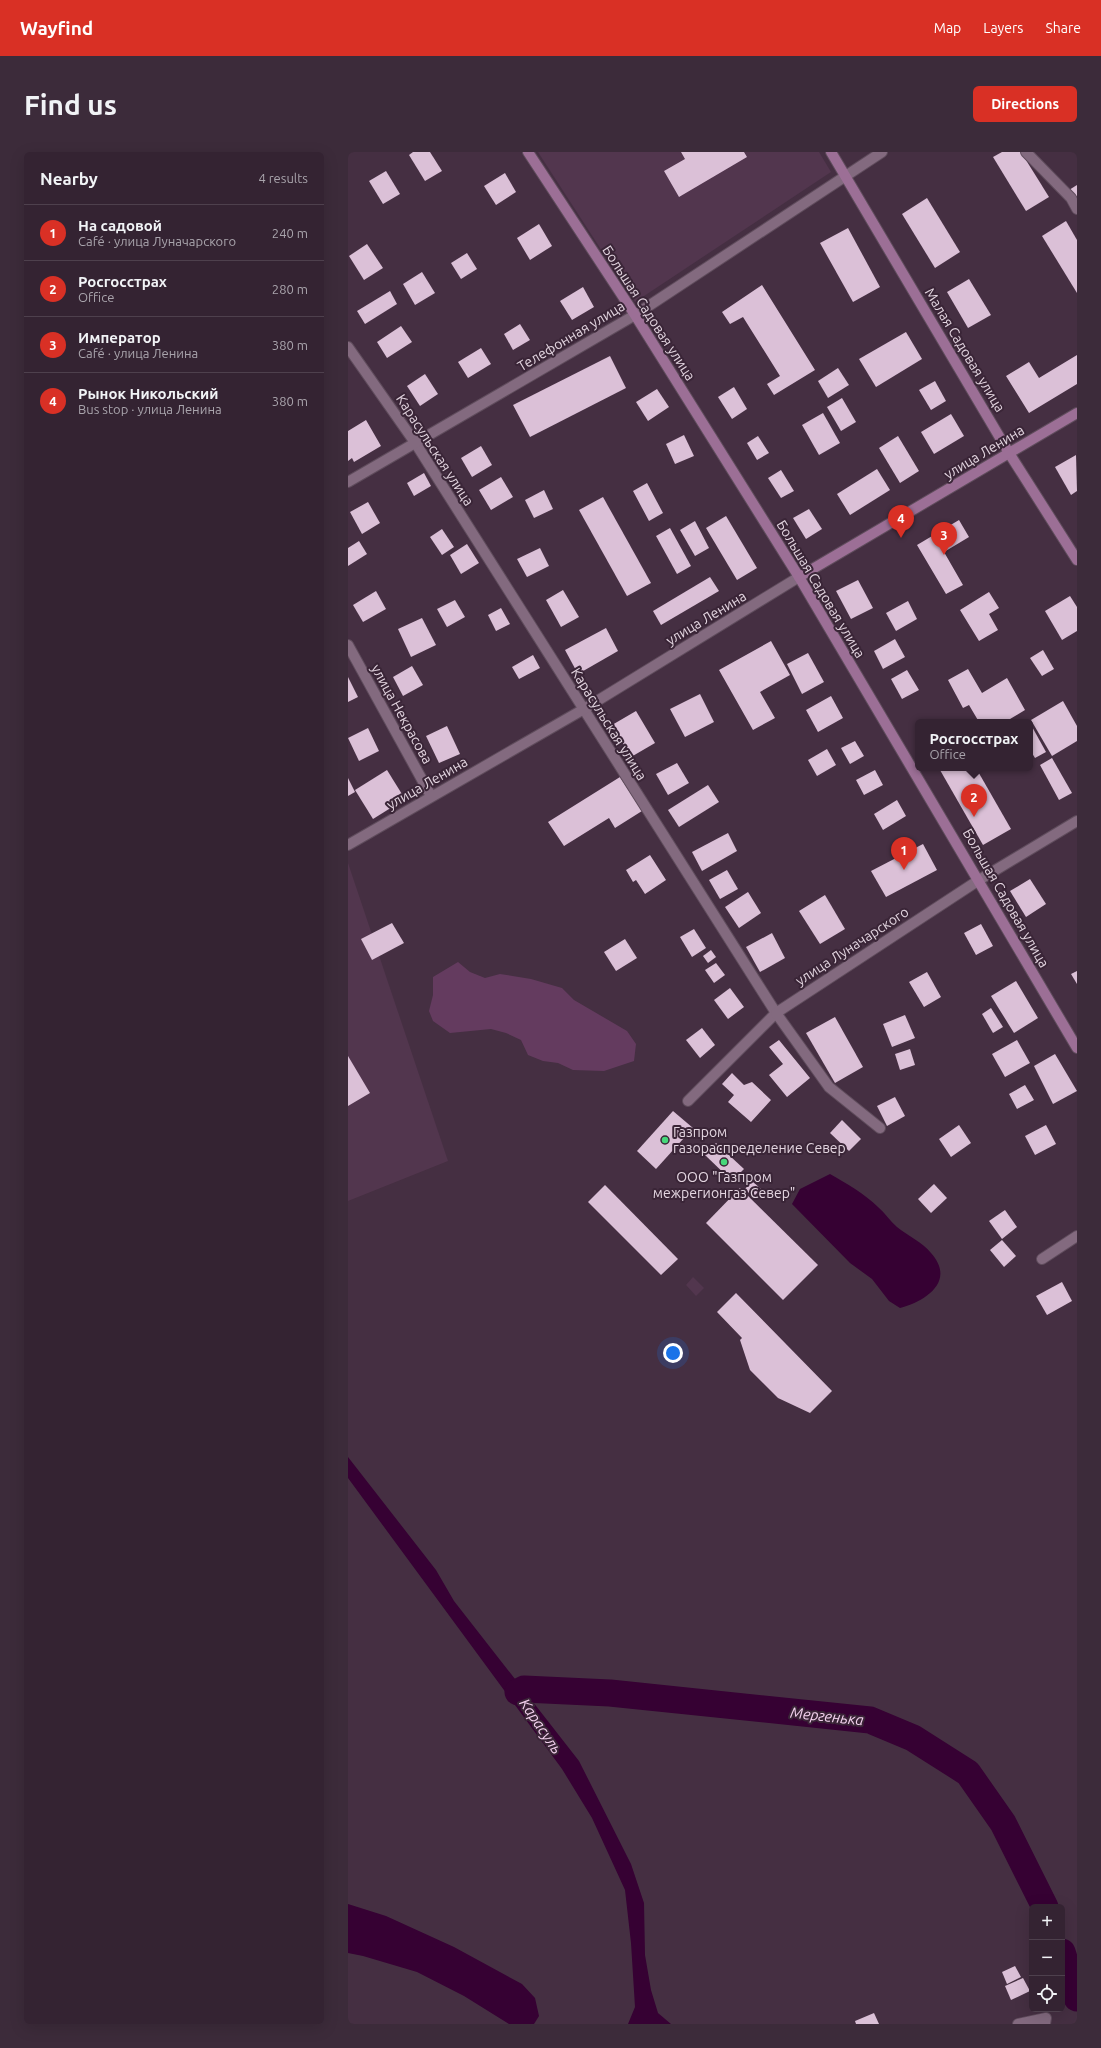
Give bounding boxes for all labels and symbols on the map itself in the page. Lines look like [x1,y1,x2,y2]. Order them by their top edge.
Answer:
street label: Большая Садовая улица [599,243,699,383]
street label: Малая Садовая улица [922,285,1008,415]
street label: Телефонная улица [514,298,628,374]
street label: Карасульская улица [393,391,477,509]
street label: улица Ленина [941,422,1027,482]
pin: 4 [888,505,914,538]
street label: Большая Садовая улица [774,517,868,661]
pin: 3 [931,522,957,555]
street label: улица Ленина [663,588,749,648]
street label: улица Некрасова [368,661,436,767]
street label: Карасульская улица [568,665,650,783]
street label: улица Ленина [384,753,470,813]
pin: 2 [961,784,987,817]
street label: Большая Садовая улица [960,826,1052,970]
pin: 1 [891,837,917,870]
street label: улица Луначарского [792,903,912,989]
place label: Газпром газораспределение Север [673,1124,846,1156]
marker: Газпром газораспределение Север [660,1135,670,1145]
marker: ООО "Газпром межрегионгаз Север" [719,1157,729,1167]
place label: ООО "Газпром межрегионгаз Север" [653,1169,795,1201]
your location [663,1343,683,1363]
water label: Карасуль [516,1695,566,1757]
water label: Мергенька [790,1704,864,1728]

